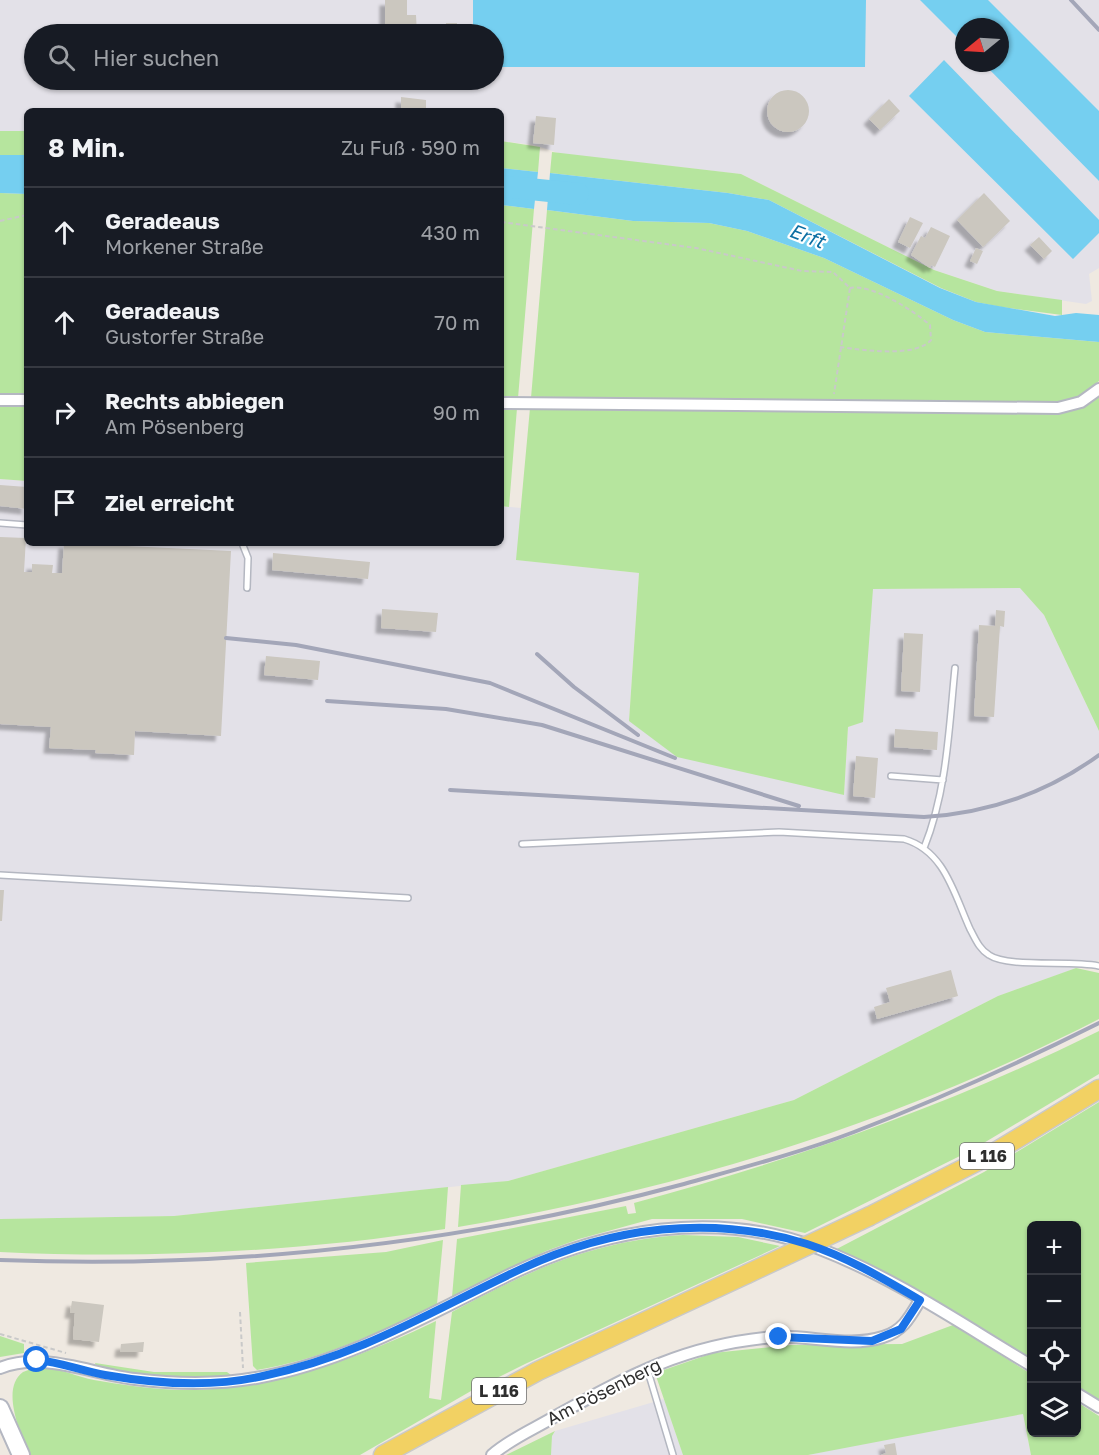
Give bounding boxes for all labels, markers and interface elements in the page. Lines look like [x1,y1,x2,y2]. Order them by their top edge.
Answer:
north arrow [955,18,1009,72]
search box [24,24,504,90]
icon: search [45,41,78,74]
text: Hier suchen [93,44,219,71]
text: 8 Min. [48,132,125,163]
text: Zu Fuß · 590 m [341,135,480,159]
text: Geradeaus [105,207,220,234]
icon: ahead [48,216,81,249]
water label: Erft [786,217,830,253]
text: 430 m [421,220,480,244]
text: Morkener Straße [105,234,264,258]
text: Geradeaus [105,297,220,324]
icon: ahead [48,306,81,339]
text: 70 m [434,310,480,334]
text: Gustorfer Straße [105,324,264,348]
text: Rechts abbiegen [105,387,284,414]
icon: right [48,396,81,429]
text: 90 m [433,400,480,424]
text: Am Pösenberg [105,414,244,438]
icon: arrive [48,486,81,519]
text: Ziel erreicht [105,489,234,516]
road number: L 116 [960,1143,1014,1169]
map controls [1027,1221,1081,1437]
button: + [1027,1221,1081,1275]
button: − [1027,1275,1081,1329]
route end [765,1323,791,1349]
button: locate [1027,1329,1081,1383]
route start [23,1346,49,1372]
street label: Am Pösenberg [543,1353,664,1429]
road number: L 116 [472,1378,526,1404]
button: layers [1027,1383,1081,1437]

